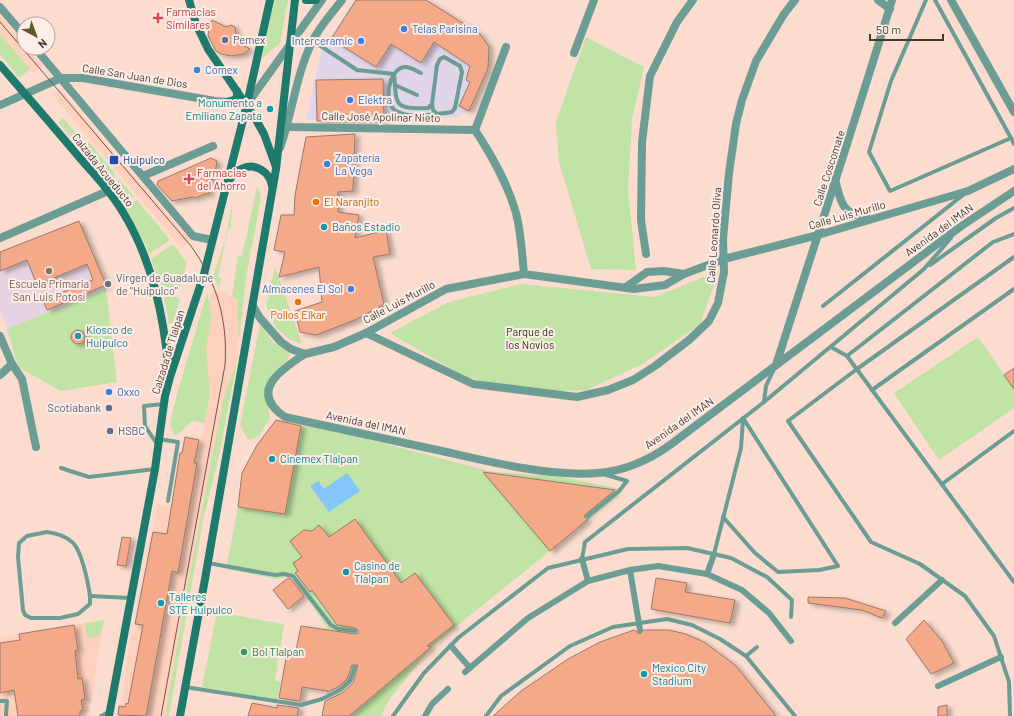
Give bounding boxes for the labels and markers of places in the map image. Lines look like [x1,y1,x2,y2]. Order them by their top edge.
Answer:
place label: Farmacias Similares [166,5,216,31]
marker: Farmacias Similares [153,13,163,23]
place label: Telas Parisina [412,22,478,35]
marker: Telas Parisina [399,24,409,34]
place label: Pemex [233,33,265,46]
place label: Interceramic [292,34,353,47]
marker: Pemex [220,35,230,45]
marker: Interceramic [356,36,366,46]
place label: Comex [205,63,238,76]
marker: Comex [192,65,202,75]
place label: Elektra [358,93,392,106]
marker: Elektra [345,95,355,105]
place label: Monumento a Emiliano Zapata [186,96,262,122]
marker: Monumento a Emiliano Zapata [265,104,275,114]
place label: Zapatería La Vega [335,151,380,177]
place label: Huipulco [123,153,165,166]
marker: Huipulco [108,154,120,166]
marker: Zapatería La Vega [322,159,332,169]
place label: Farmacias del Ahorro [197,166,247,192]
marker: Farmacias del Ahorro [184,174,194,184]
place label: El Naranjito [324,195,379,208]
marker: El Naranjito [311,197,321,207]
place label: Baños Estadio [332,220,400,233]
marker: Baños Estadio [319,222,329,232]
marker: Escuela Primaria San Luis Potosí [44,266,54,276]
place label: Virgen de Guadalupe de "Huipulco" [116,271,213,297]
place label: Escuela Primaria San Luis Potosí [9,277,89,303]
marker: Virgen de Guadalupe de "Huipulco" [103,279,113,289]
place label: Almacenes El Sol [262,282,343,295]
marker: Almacenes El Sol [346,284,356,294]
marker: Pollos Elkar [293,297,303,307]
place label: Pollos Elkar [270,308,326,321]
place label: Kiosco de Huipulco [86,323,133,349]
marker: Kiosco de Huipulco [73,331,83,341]
place label: Oxxo [117,385,140,398]
marker: Oxxo [104,387,114,397]
place label: Scotiabank [47,401,101,414]
marker: Scotiabank [104,403,114,413]
place label: HSBC [118,424,145,437]
marker: HSBC [105,426,115,436]
place label: Cinemex Tlalpan [280,452,358,465]
marker: Cinemex Tlalpan [267,454,277,464]
place label: Casino de Tlalpan [354,559,400,585]
marker: Casino de Tlalpan [341,567,351,577]
place label: Talleres STE Huipulco [169,590,232,616]
marker: Talleres STE Huipulco [156,598,166,608]
place label: Bol Tlalpan [252,645,304,658]
marker: Bol Tlalpan [239,647,249,657]
place label: Mexico City Stadium [652,661,706,687]
marker: Mexico City Stadium [639,669,649,679]

